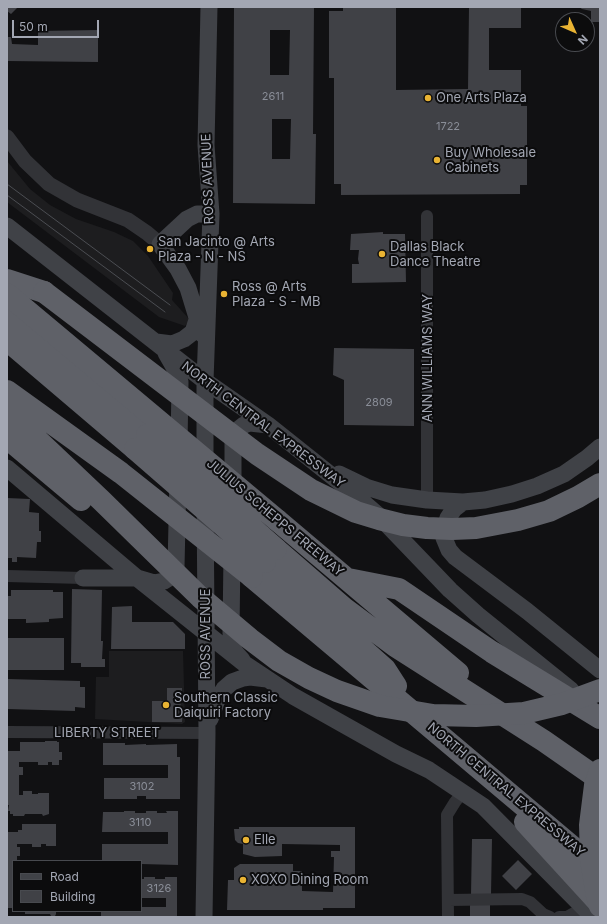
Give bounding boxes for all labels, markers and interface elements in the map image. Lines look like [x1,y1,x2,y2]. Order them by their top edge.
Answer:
scale bar [14,12,101,38]
north arrow [555,12,595,52]
text: 50 m [19,19,48,34]
text: N [575,32,591,48]
house number: 2611 [262,90,284,104]
place label: One Arts Plaza [436,90,527,106]
marker: One Arts Plaza [423,93,433,103]
house number: 1722 [436,120,460,134]
street label: ROSS AVENUE [199,133,217,225]
place label: Buy Wholesale Cabinets [445,145,536,176]
marker: Buy Wholesale Cabinets [432,155,442,165]
place label: San Jacinto @ Arts Plaza - N - NS [158,234,275,265]
place label: Dallas Black Dance Theatre [390,239,481,270]
marker: San Jacinto @ Arts Plaza - N - NS [145,244,155,254]
marker: Dallas Black Dance Theatre [377,249,387,259]
place label: Ross @ Arts Plaza - S - MB [232,279,320,310]
marker: Ross @ Arts Plaza - S - MB [219,289,229,299]
street label: ANN WILLIAMS WAY [420,294,436,422]
street label: NORTH CENTRAL EXPRESSWAY [178,358,348,492]
house number: 2809 [365,396,393,410]
street label: JULIUS SCHEPPS FREEWAY [203,456,347,580]
street label: ROSS AVENUE [198,589,214,679]
place label: Southern Classic Daiquiri Factory [174,690,278,721]
marker: Southern Classic Daiquiri Factory [161,700,171,710]
street label: NORTH CENTRAL EXPRESSWAY [424,720,588,860]
street label: LIBERTY STREET [54,725,160,741]
house number: 3102 [130,780,154,794]
house number: 3110 [129,816,151,830]
place label: Elle [254,832,276,848]
marker: Elle [241,835,251,845]
legend [12,860,142,912]
text: Road [50,869,79,884]
place label: XOXO Dining Room [251,872,369,888]
marker: XOXO Dining Room [238,875,248,885]
house number: 3126 [147,882,171,896]
text: Building [50,889,95,904]

